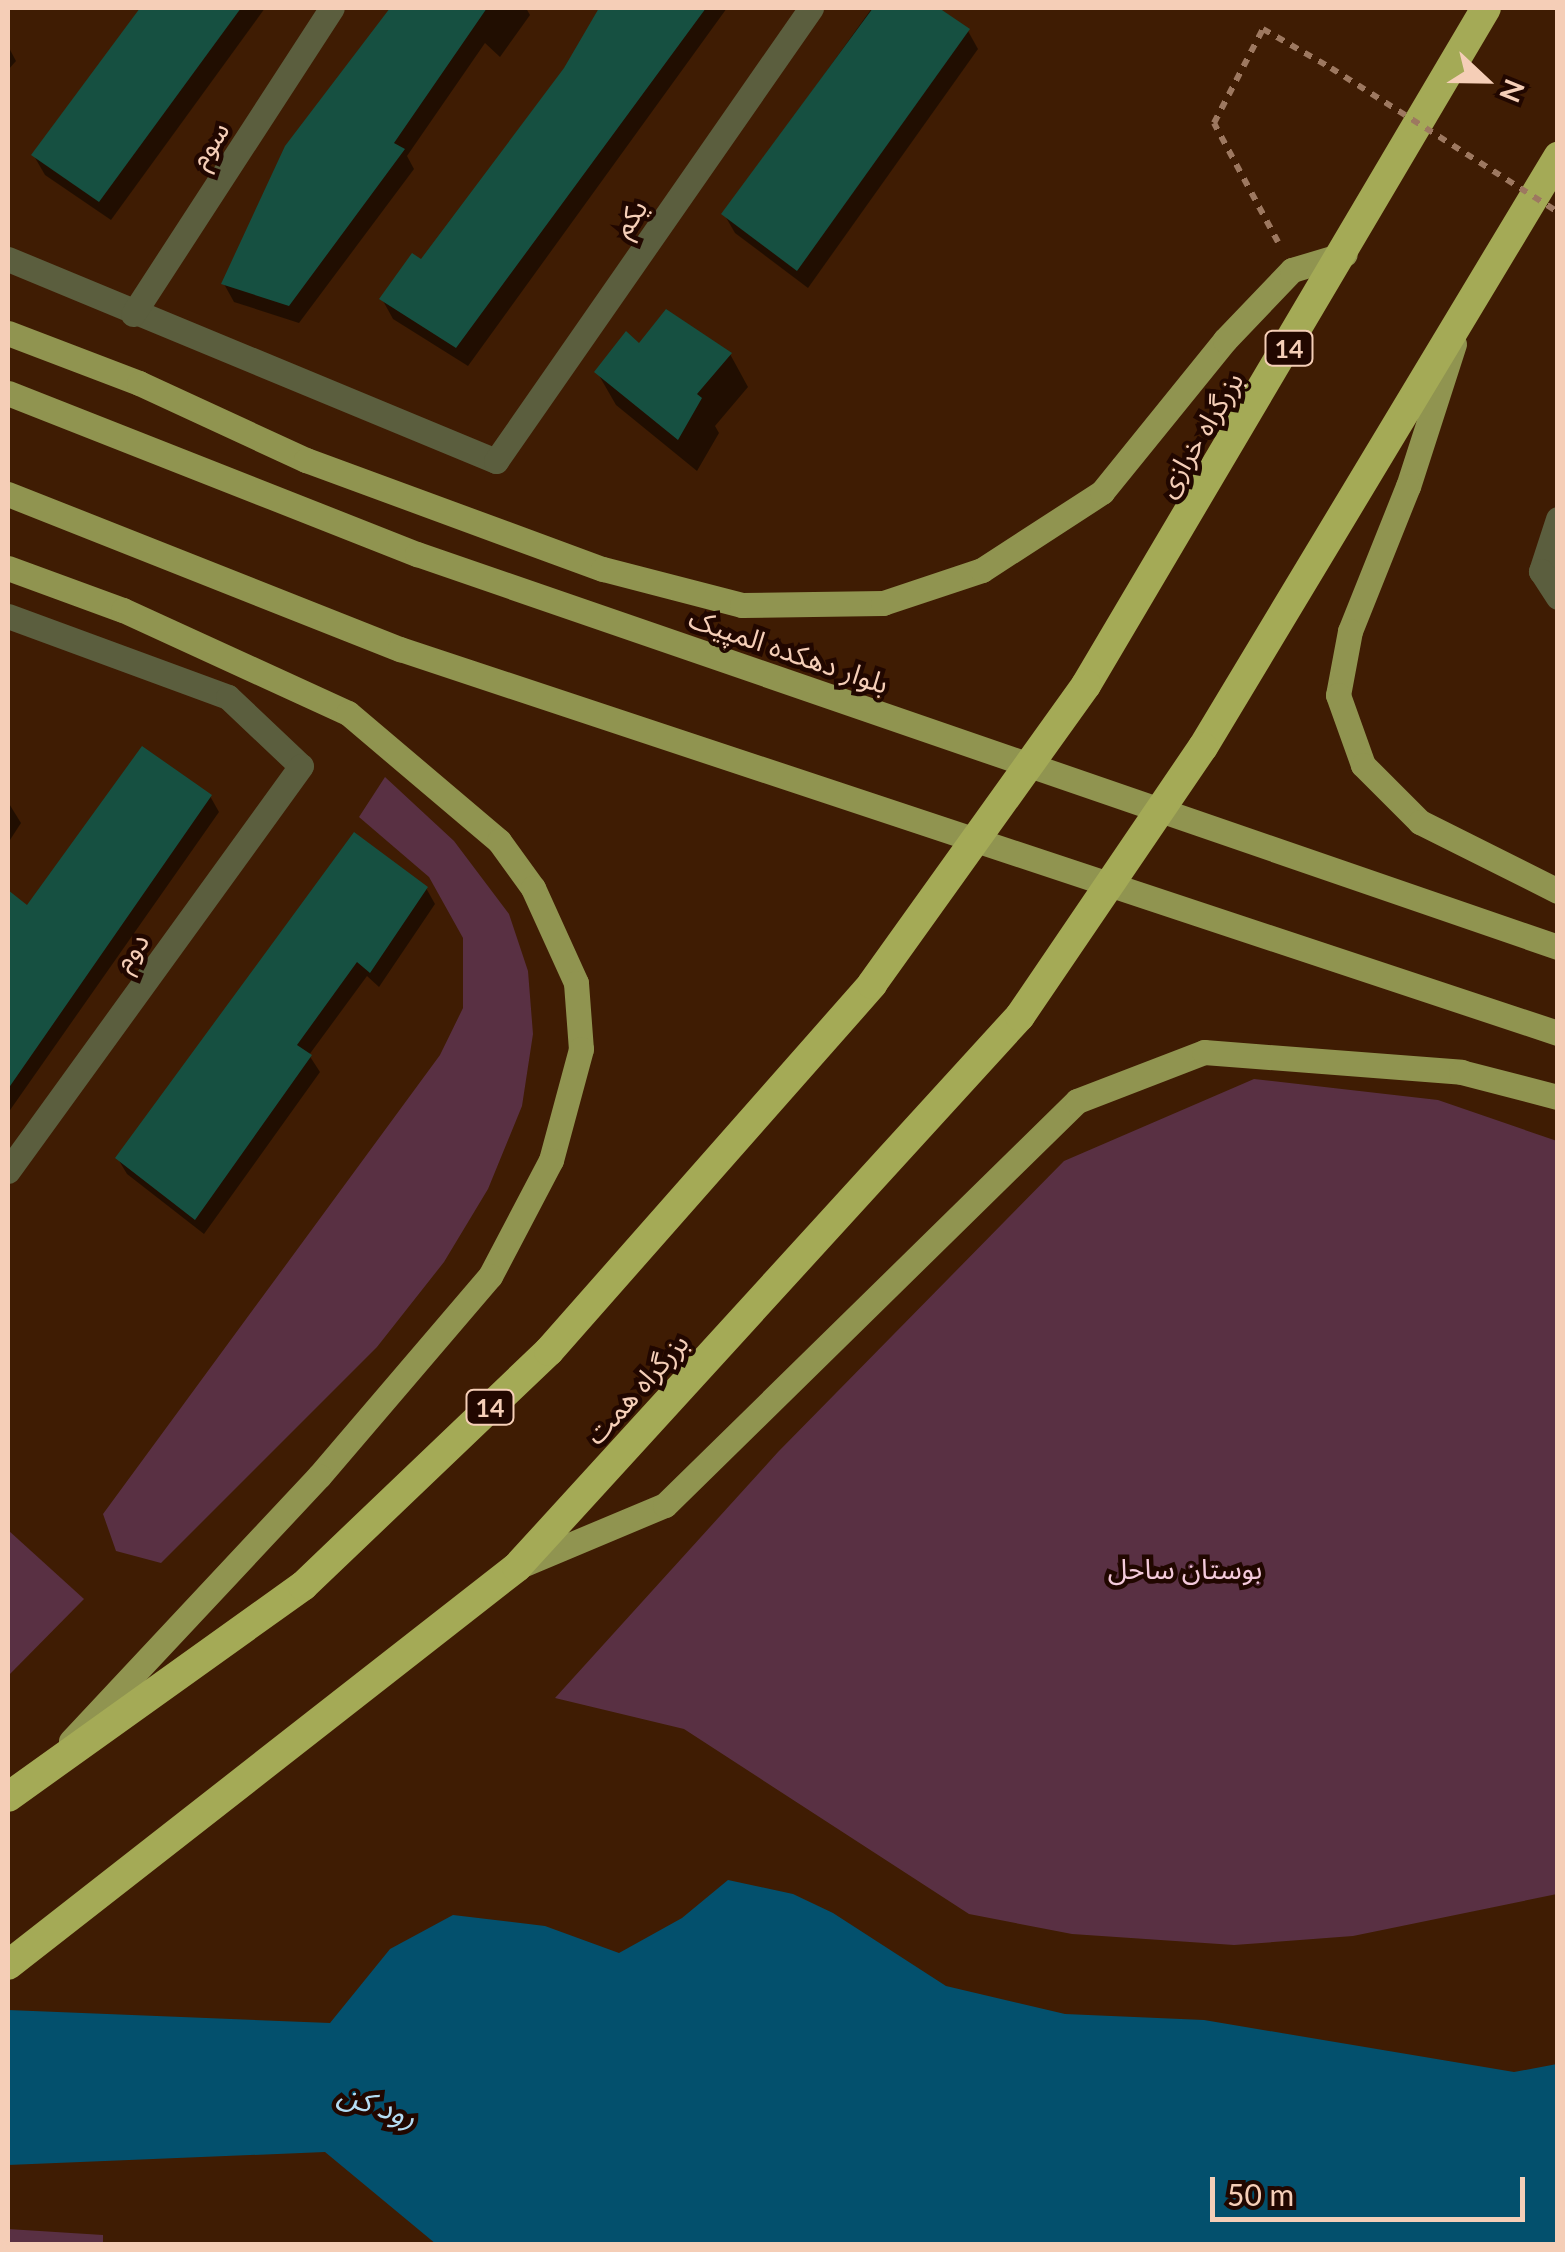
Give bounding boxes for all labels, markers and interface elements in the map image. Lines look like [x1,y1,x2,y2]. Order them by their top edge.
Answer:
north arrow [1435,30,1535,130]
text: N [1493,75,1533,108]
street label: سوم [181,114,235,174]
street label: یکم [604,192,654,242]
road number: 14 [1264,328,1314,368]
street label: بزرگراه خرازی [1149,365,1249,503]
street label: بلوار دهکده المپیک [685,600,893,700]
street label: دوم [105,925,155,977]
street label: بزرگراه همت [577,1326,695,1450]
road number: 14 [465,1387,515,1427]
park label: بوستان ساحل [1108,1551,1262,1585]
water label: رود کن [334,2074,422,2134]
scale bar [1215,2157,1530,2219]
text: 50 m [1227,2176,1294,2212]

